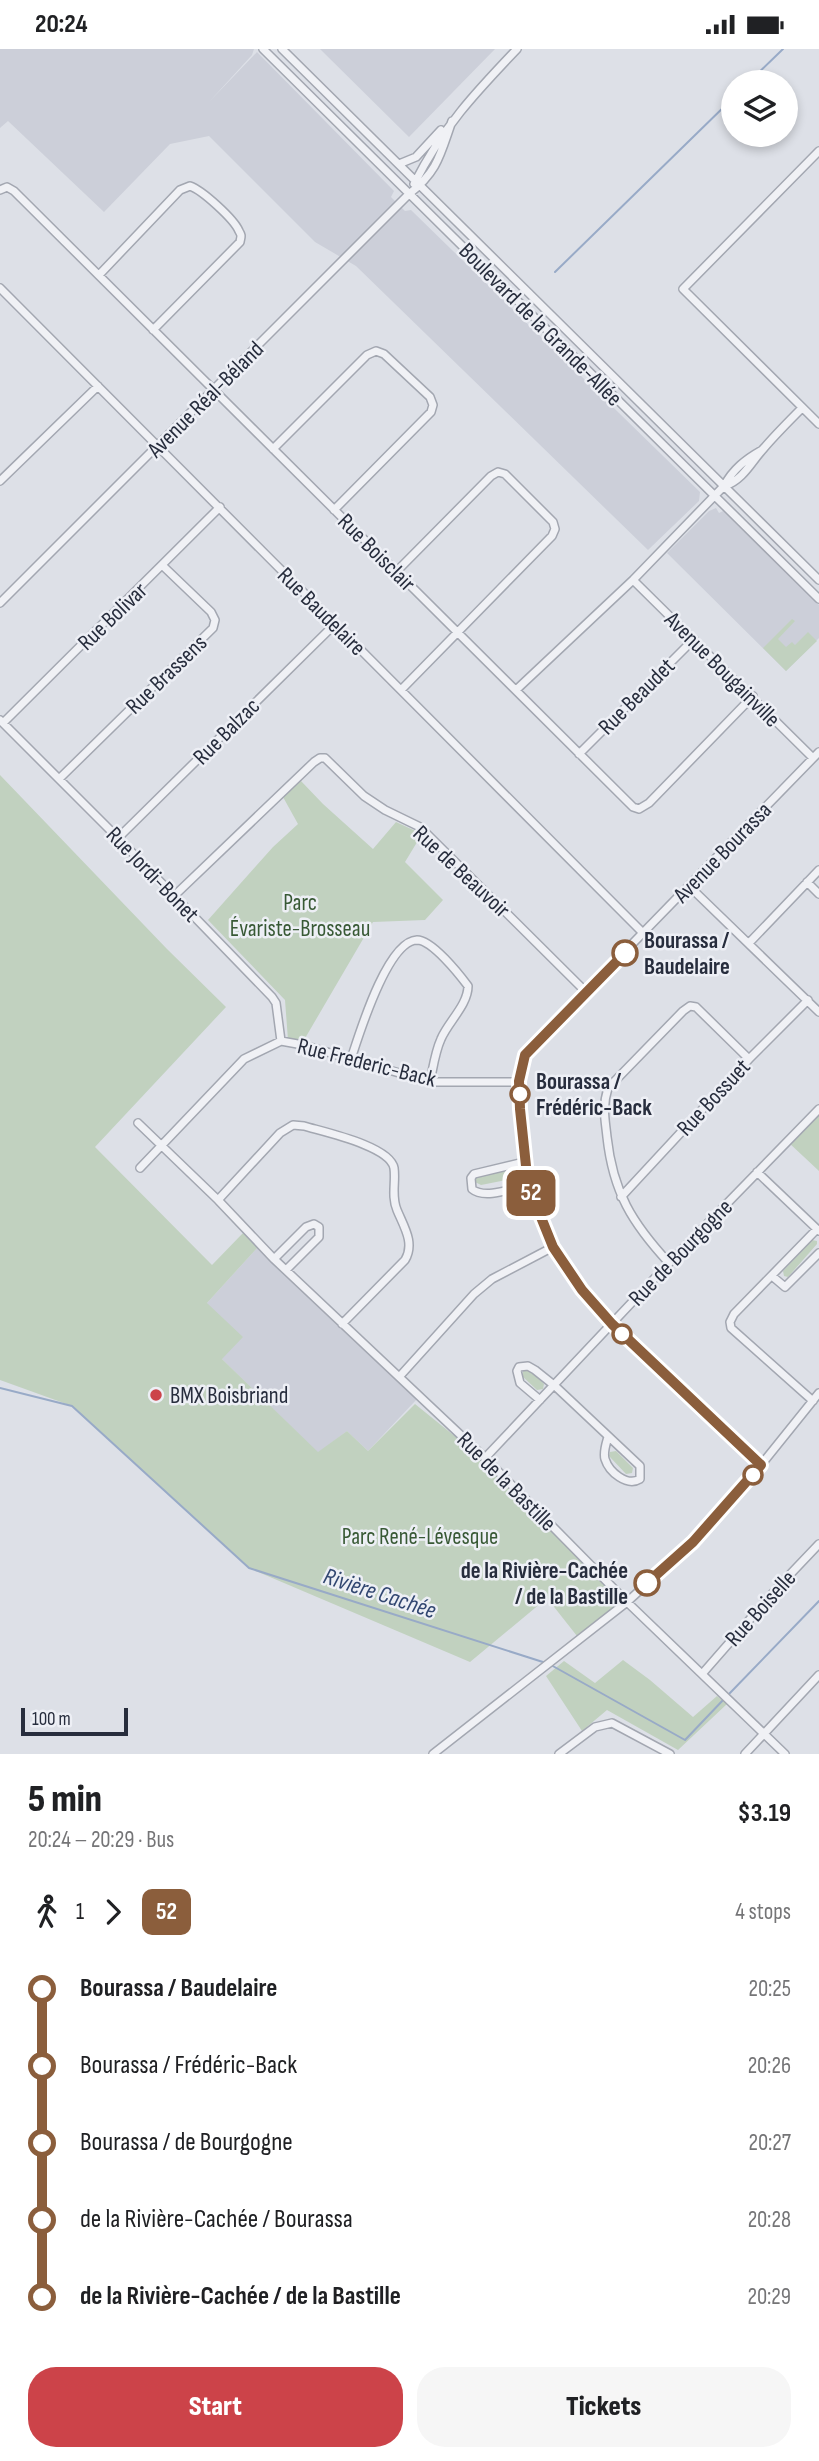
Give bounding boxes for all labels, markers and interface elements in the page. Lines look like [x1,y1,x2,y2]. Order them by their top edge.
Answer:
text: 20:24 [35,9,88,40]
map controls [721,70,798,147]
button: layers [721,70,798,147]
street label: Boulevard de la Grande-Allée [453,237,628,412]
street label: Avenue Réal-Béland [141,336,270,464]
street label: Rue Boisclair [332,508,421,598]
street label: Rue Baudelaire [271,562,371,662]
street label: Rue Bolivar [72,577,154,657]
street label: Avenue Bougainville [658,605,786,733]
street label: Rue Brassens [120,629,213,720]
street label: Rue Beaudet [593,653,681,741]
street label: Rue Balzac [187,692,266,771]
street label: Avenue Bourassa [667,796,778,910]
street label: Rue de Beauvoir [407,820,516,924]
street label: Rue Jordi-Bonet [100,821,205,928]
park label: Parc Évariste-Brosseau [230,889,370,943]
place label: Bourassa / Baudelaire [644,927,730,981]
marker: Bourassa / Baudelaire [612,940,638,966]
street label: Rue Frederic-Back [295,1032,439,1094]
street label: Rue Bossuet [671,1053,756,1142]
place label: Bourassa / Frédéric-Back [536,1068,652,1122]
marker: Bourassa / Frédéric-Back [510,1084,530,1104]
line badge: 52 [500,1170,562,1216]
text: 52 [520,1178,542,1207]
street label: Rue de Bourgogne [623,1193,739,1312]
unlabelled marker [612,1324,632,1344]
place label: BMX Boisbriand [170,1382,288,1410]
marker: BMX Boisbriand [148,1387,164,1403]
street label: Rue de la Bastille [451,1426,562,1537]
unlabelled marker [743,1465,763,1485]
park label: Parc René-Lévesque [342,1523,498,1551]
place label: de la Rivière-Cachée / de la Bastille [461,1557,628,1611]
water label: Rivière Cachée [320,1562,440,1625]
street label: Rue Boiselle [719,1565,802,1652]
marker: de la Rivière-Cachée / de la Bastille [634,1570,660,1596]
scale bar [21,1705,128,1737]
text: 100 m [32,1708,71,1731]
text: 5 min [28,1777,102,1822]
text: $3.19 [737,1798,791,1829]
text: 20:24 – 20:29 · Bus [28,1826,174,1854]
icon: walk [28,1893,66,1931]
icon: forward [94,1893,132,1931]
text: 52 [156,1897,177,1926]
text: 1 [76,1898,84,1926]
text: 4 stops [735,1898,791,1926]
text: Bourassa / Baudelaire [80,1973,277,2004]
text: 20:25 [748,1975,791,2003]
text: Bourassa / Frédéric-Back [80,2050,297,2081]
text: 20:26 [748,2052,791,2080]
text: Bourassa / de Bourgogne [80,2127,293,2158]
text: 20:27 [748,2129,791,2157]
text: de la Rivière-Cachée / Bourassa [80,2204,353,2235]
text: 20:28 [748,2206,791,2234]
text: de la Rivière-Cachée / de la Bastille [80,2281,401,2312]
text: 20:29 [748,2283,791,2311]
button: Start [28,2367,403,2447]
button: Tickets [417,2367,791,2447]

